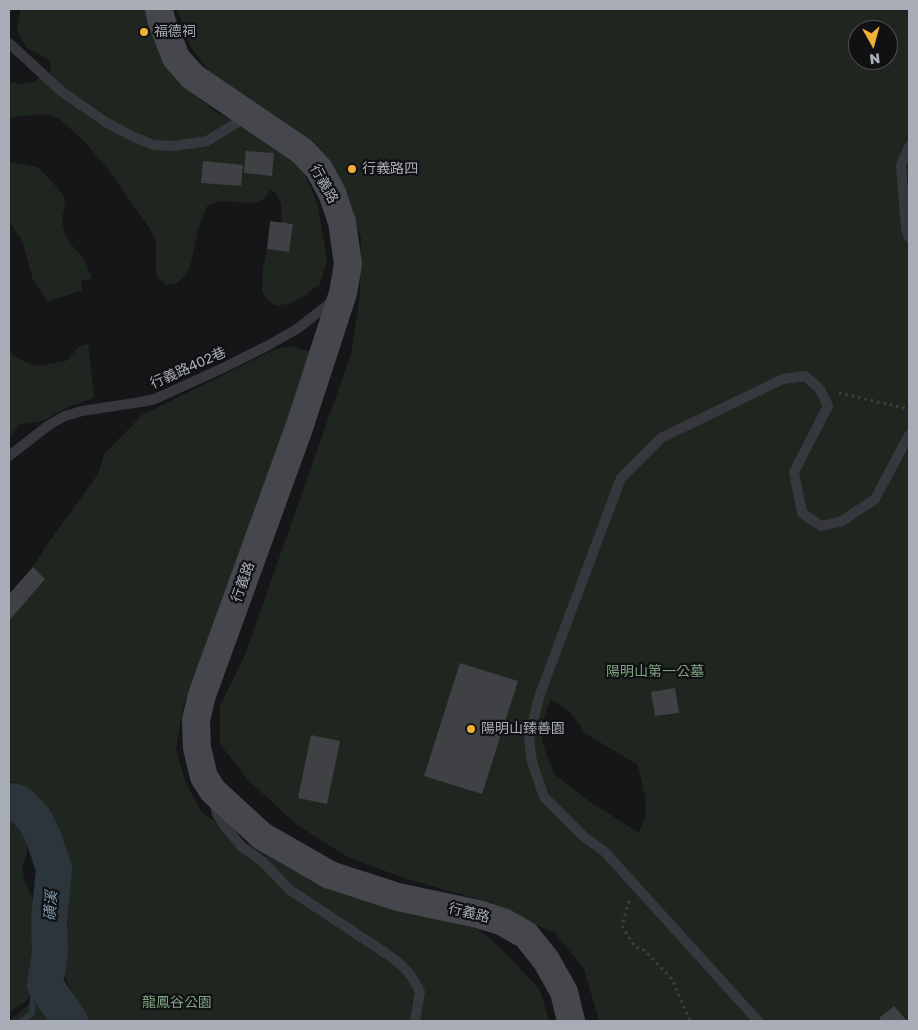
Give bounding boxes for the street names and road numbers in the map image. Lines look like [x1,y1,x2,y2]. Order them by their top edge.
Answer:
street label: 行義路 [306,162,342,206]
street label: 行義路402巷 [147,344,229,392]
street label: 行義路 [228,559,258,605]
street label: 行義路 [447,900,491,926]

